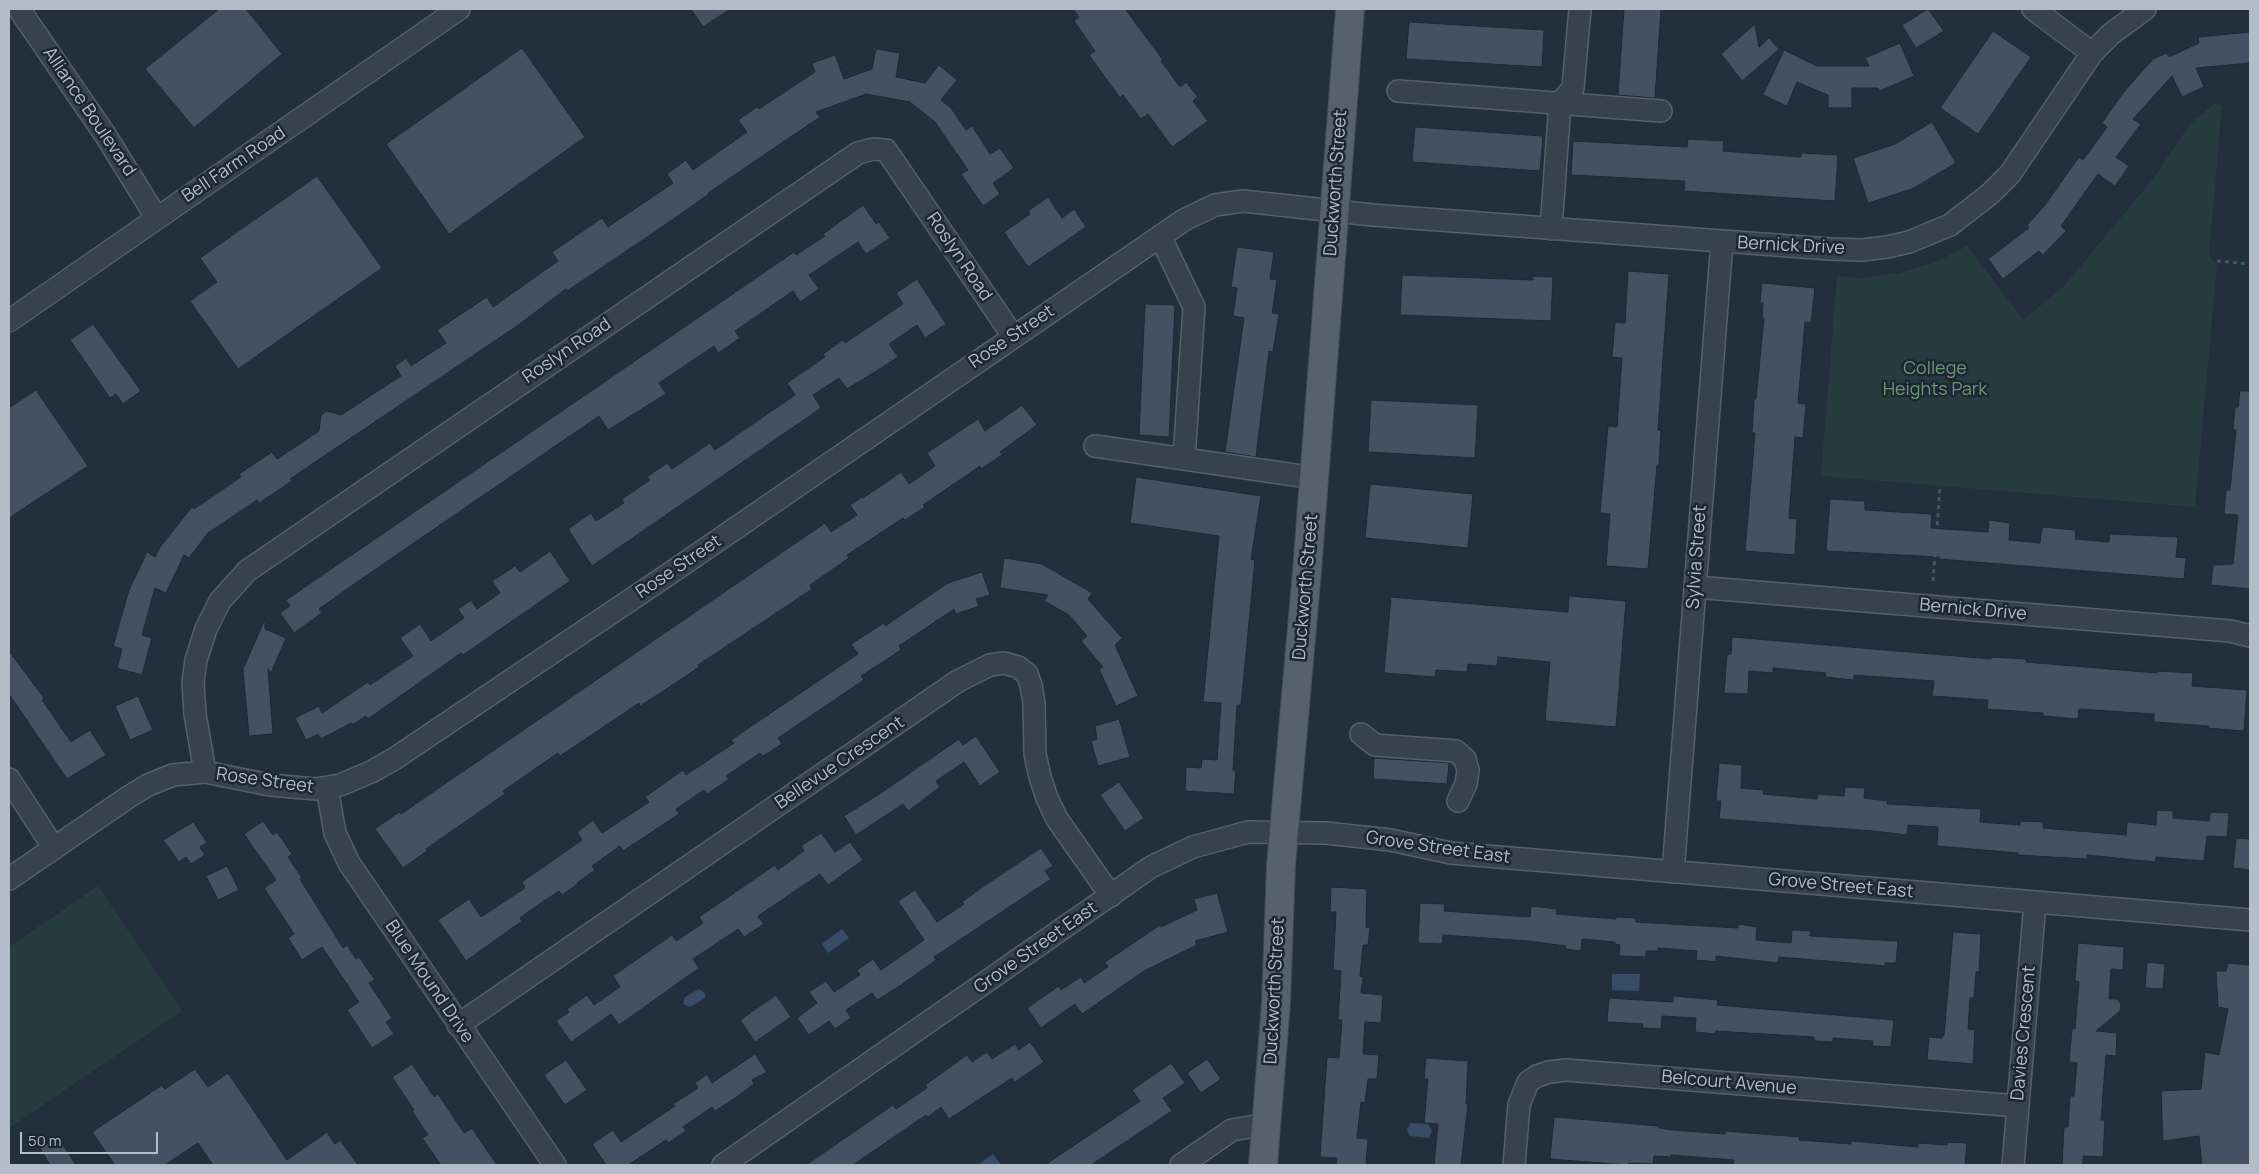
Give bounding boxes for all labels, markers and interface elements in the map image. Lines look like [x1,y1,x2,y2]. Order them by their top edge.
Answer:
street label: Alliance Boulevard [38,43,140,181]
street label: Duckworth Street [1320,109,1352,257]
street label: Bell Farm Road [178,122,290,208]
street label: Roslyn Road [922,209,996,305]
street label: Bernick Drive [1737,232,1845,260]
street label: Rose Street [965,301,1059,373]
street label: Roslyn Road [519,314,615,388]
park label: College Heights Park [1883,358,1987,400]
street label: Sylvia Street [1683,504,1711,610]
street label: Duckworth Street [1289,513,1323,661]
street label: Rose Street [632,531,726,603]
street label: Bernick Drive [1919,595,2027,625]
street label: Bellevue Crescent [771,712,909,814]
street label: Rose Street [215,763,315,799]
street label: Grove Street East [1364,827,1512,869]
street label: Grove Street East [1768,869,1914,903]
street label: Grove Street East [970,897,1102,999]
street label: Blue Mound Drive [380,916,478,1048]
street label: Duckworth Street [1260,917,1290,1065]
street label: Davies Crescent [2007,964,2041,1102]
street label: Belcourt Avenue [1660,1066,1798,1100]
scale bar [22,1122,160,1154]
text: 50 m [28,1130,62,1151]

